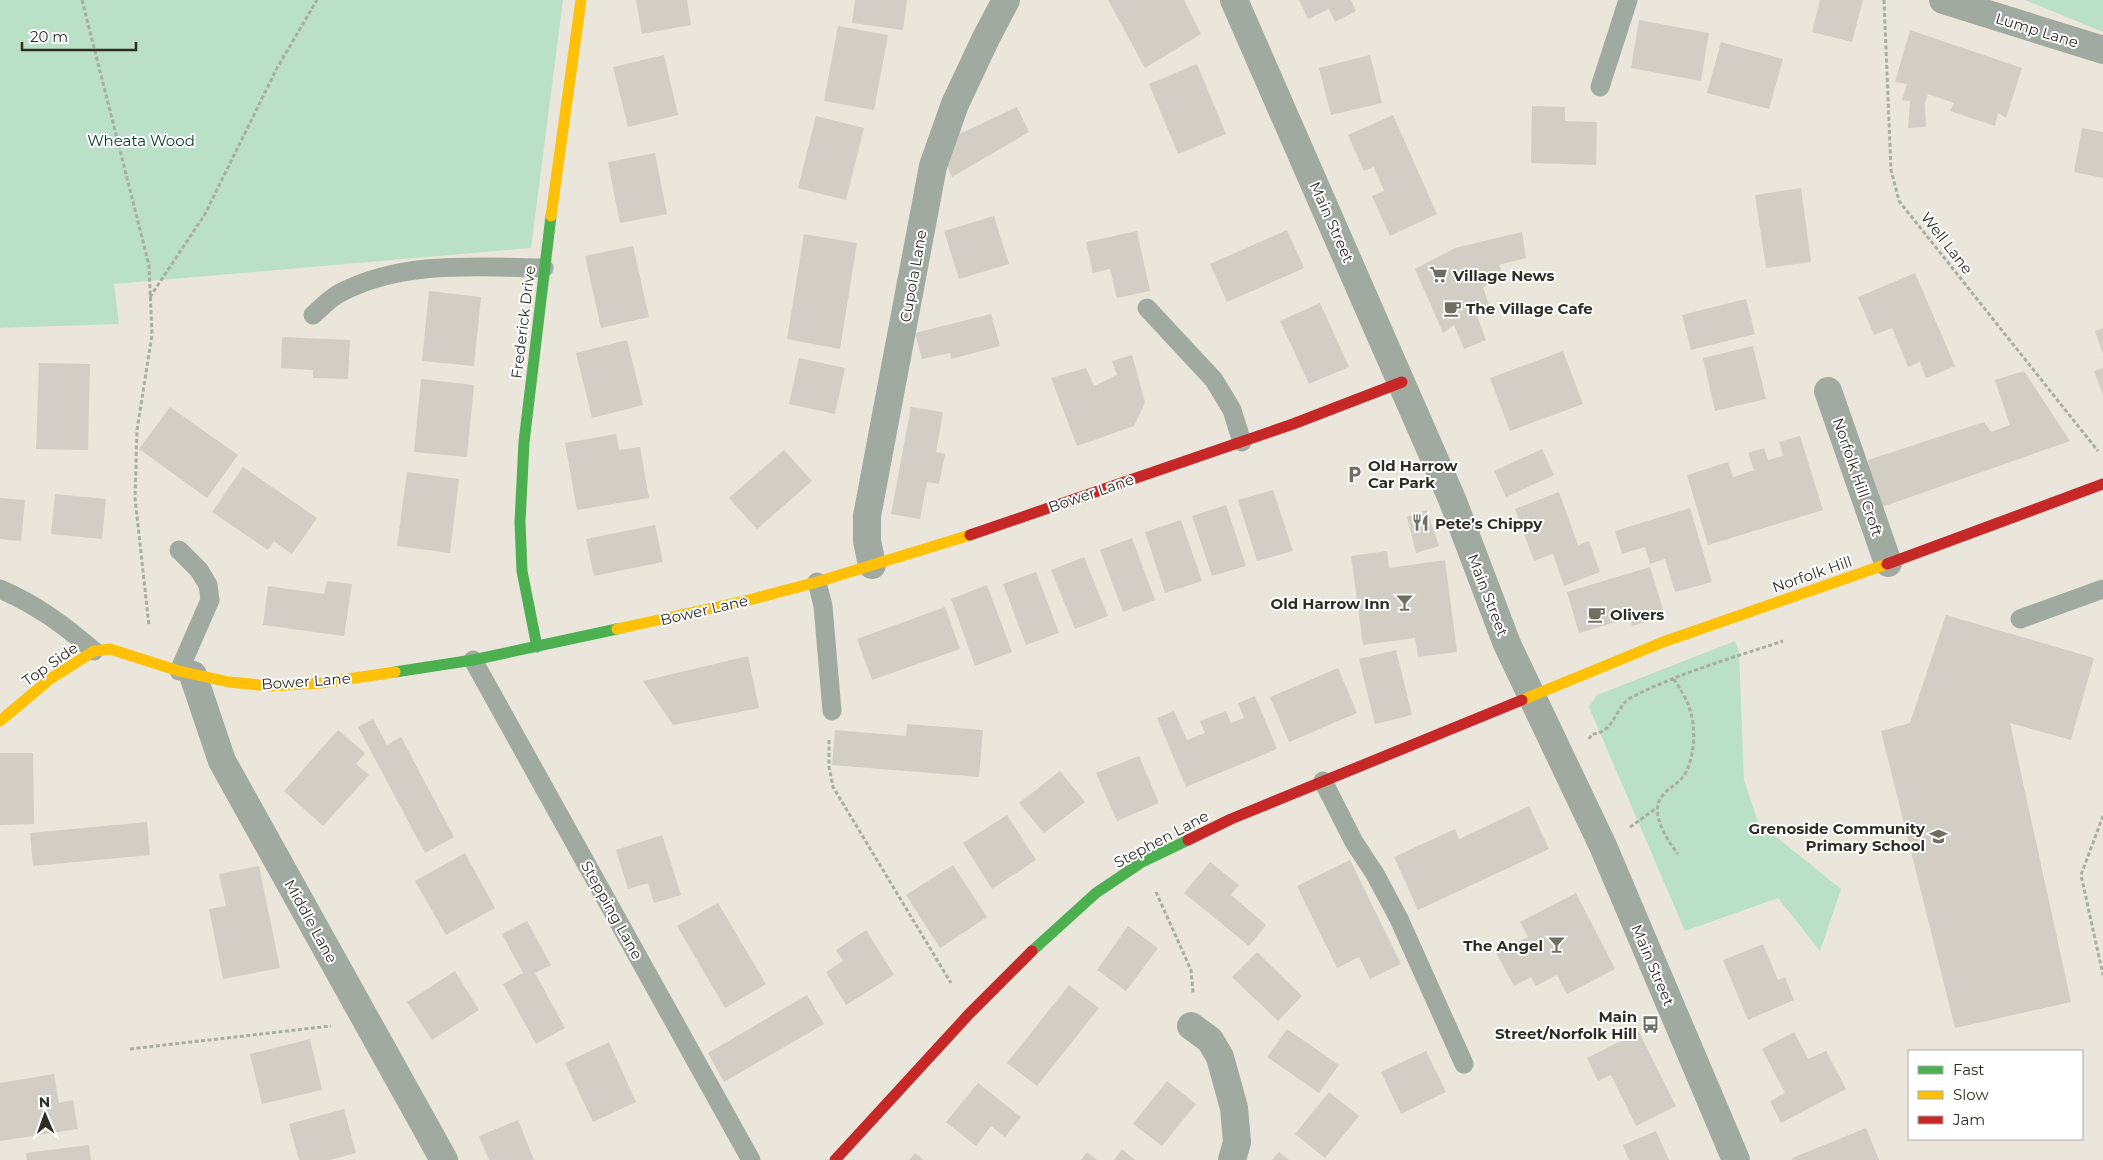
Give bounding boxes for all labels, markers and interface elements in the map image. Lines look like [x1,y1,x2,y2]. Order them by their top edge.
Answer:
street label: Lump Lane [1993,8,2081,52]
scale bar [22,20,136,52]
text: 20 m [30,27,68,46]
park label: Wheata Wood [87,131,195,150]
street label: Main Street [1306,179,1358,265]
street label: Well Lane [1917,208,1977,278]
street label: Cupola Lane [896,228,930,324]
street label: Frederick Drive [507,264,539,380]
supermarket icon: Village News [1429,265,1449,285]
place label: Village News [1452,266,1555,285]
cafe icon: The Village Cafe [1442,298,1462,318]
place label: The Village Cafe [1466,299,1593,318]
street label: Norfolk Hill Croft [1829,415,1887,539]
place label: Old Harrow Car Park [1368,456,1459,492]
parking icon: Old Harrow Car Park [1344,464,1364,484]
street label: Bower Lane [1046,469,1136,517]
restaurant icon: Pete’s Chippy [1411,513,1431,533]
place label: Pete’s Chippy [1435,514,1543,533]
street label: Main Street [1464,551,1512,639]
street label: Norfolk Hill [1770,551,1854,597]
street label: Bower Lane [658,591,750,629]
bar icon: Old Harrow Inn [1394,593,1414,613]
place label: Old Harrow Inn [1271,594,1390,613]
cafe icon: Olivers [1586,604,1606,624]
place label: Olivers [1610,605,1664,624]
street label: Top Side [18,638,82,690]
street label: Bower Lane [261,668,351,694]
street label: Stephen Lane [1110,806,1212,872]
place label: Grenoside Community Primary School [1749,819,1926,855]
school or university icon: Grenoside Community Primary School [1929,827,1949,847]
street label: Stepping Lane [577,857,647,963]
street label: Middle Lane [280,876,342,966]
street label: Main Street [1627,921,1679,1009]
bar icon: The Angel [1547,935,1567,955]
place label: The Angel [1463,936,1543,955]
place label: Main Street/Norfolk Hill [1495,1007,1637,1043]
bus stop icon: Main Street/Norfolk Hill [1641,1015,1661,1035]
legend [1908,1050,2083,1140]
text: Fast [1953,1060,1984,1079]
text: Slow [1953,1085,1989,1104]
north arrow [20,1090,70,1140]
text: N [39,1093,51,1111]
text: Jam [1952,1110,1985,1129]

